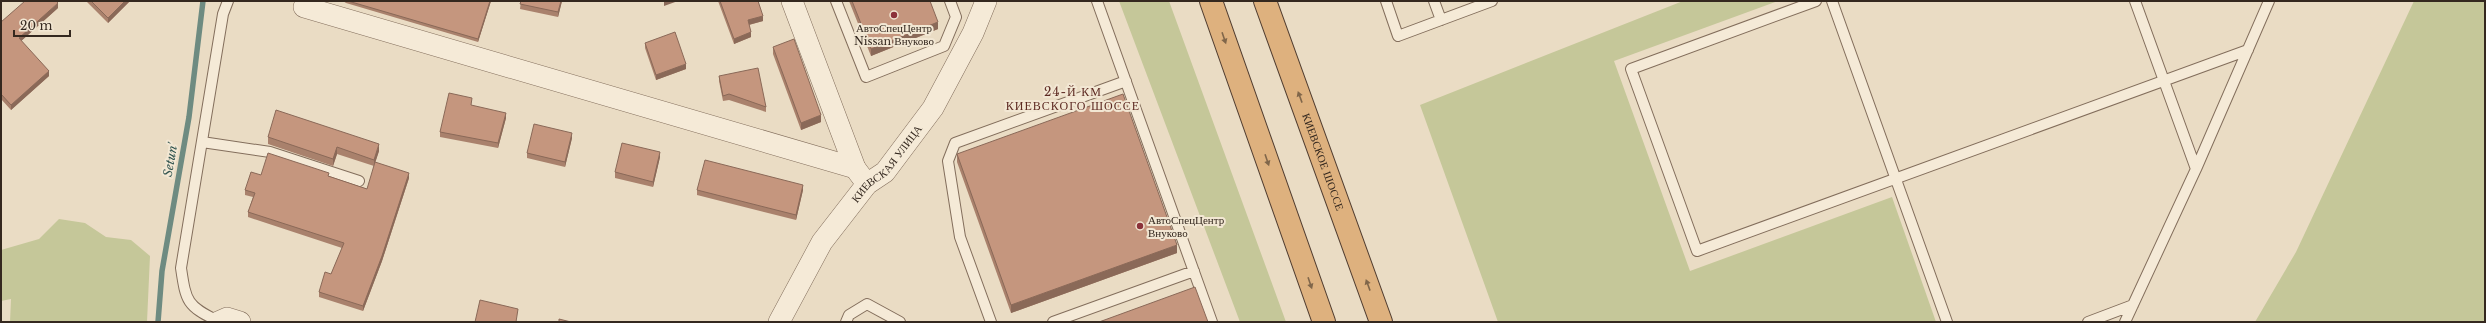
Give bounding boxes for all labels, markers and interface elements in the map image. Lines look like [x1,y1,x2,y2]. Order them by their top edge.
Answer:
marker: АвтоСпецЦентр Nissan Внуково [889,10,899,20]
scale bar [14,12,70,38]
text: 20 m [20,18,52,33]
place label: АвтоСпецЦентр Nissan Внуково [854,21,934,48]
one-way arrow [1221,32,1227,44]
district label: 24-Й КМ КИЕВСКОГО ШОССЕ [1006,84,1140,113]
one-way arrow [1297,91,1303,103]
street label: КИЕВСКОЕ ШОССЕ [1299,111,1347,213]
street label: КИЕВСКАЯ УЛИЦА [848,122,925,205]
water label: Setun' [160,141,181,178]
one-way arrow [1264,155,1270,167]
place label: АвтоСпецЦентр Внуково [1148,213,1225,240]
marker: АвтоСпецЦентр Внуково [1135,221,1145,231]
one-way arrow [1308,277,1314,289]
one-way arrow [1365,279,1371,291]

